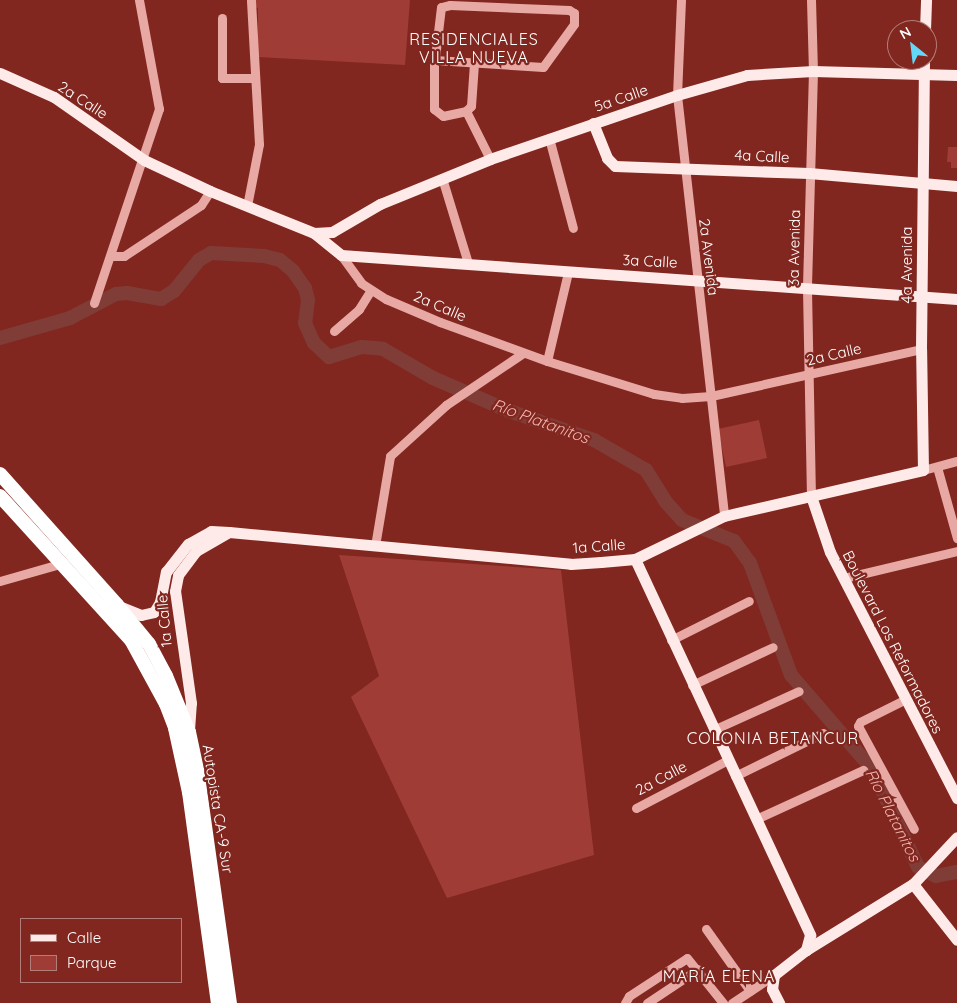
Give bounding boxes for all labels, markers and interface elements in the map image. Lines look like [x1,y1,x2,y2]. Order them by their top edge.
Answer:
north arrow [887,20,937,70]
text: N [896,22,914,43]
district label: RESIDENCIALES VILLA NUEVA [408,29,540,67]
street label: 2a Calle [55,77,111,123]
street label: 5a Calle [592,80,650,116]
street label: 4a Calle [734,146,790,166]
street label: 3a Avenida [784,209,804,287]
street label: 2a Avenida [695,218,723,296]
street label: 4a Avenida [898,227,916,303]
street label: 3a Calle [622,251,678,271]
street label: 2a Calle [411,287,469,325]
street label: 2a Calle [805,339,863,369]
water label: Río Platanitos [490,395,592,447]
street label: 1a Calle [572,535,626,557]
street label: Boulevard Los Reformadores [839,548,947,736]
street label: 1a Calle [153,594,175,648]
district label: COLONIA BETANCUR [685,728,861,748]
street label: Autopista CA-9 Sur [199,743,237,875]
street label: 2a Calle [632,757,690,799]
water label: Río Platanitos [861,765,925,865]
legend [20,918,182,983]
text: Calle [67,928,101,947]
text: Parque [67,953,117,972]
district label: MARÍA ELENA [661,966,777,986]

